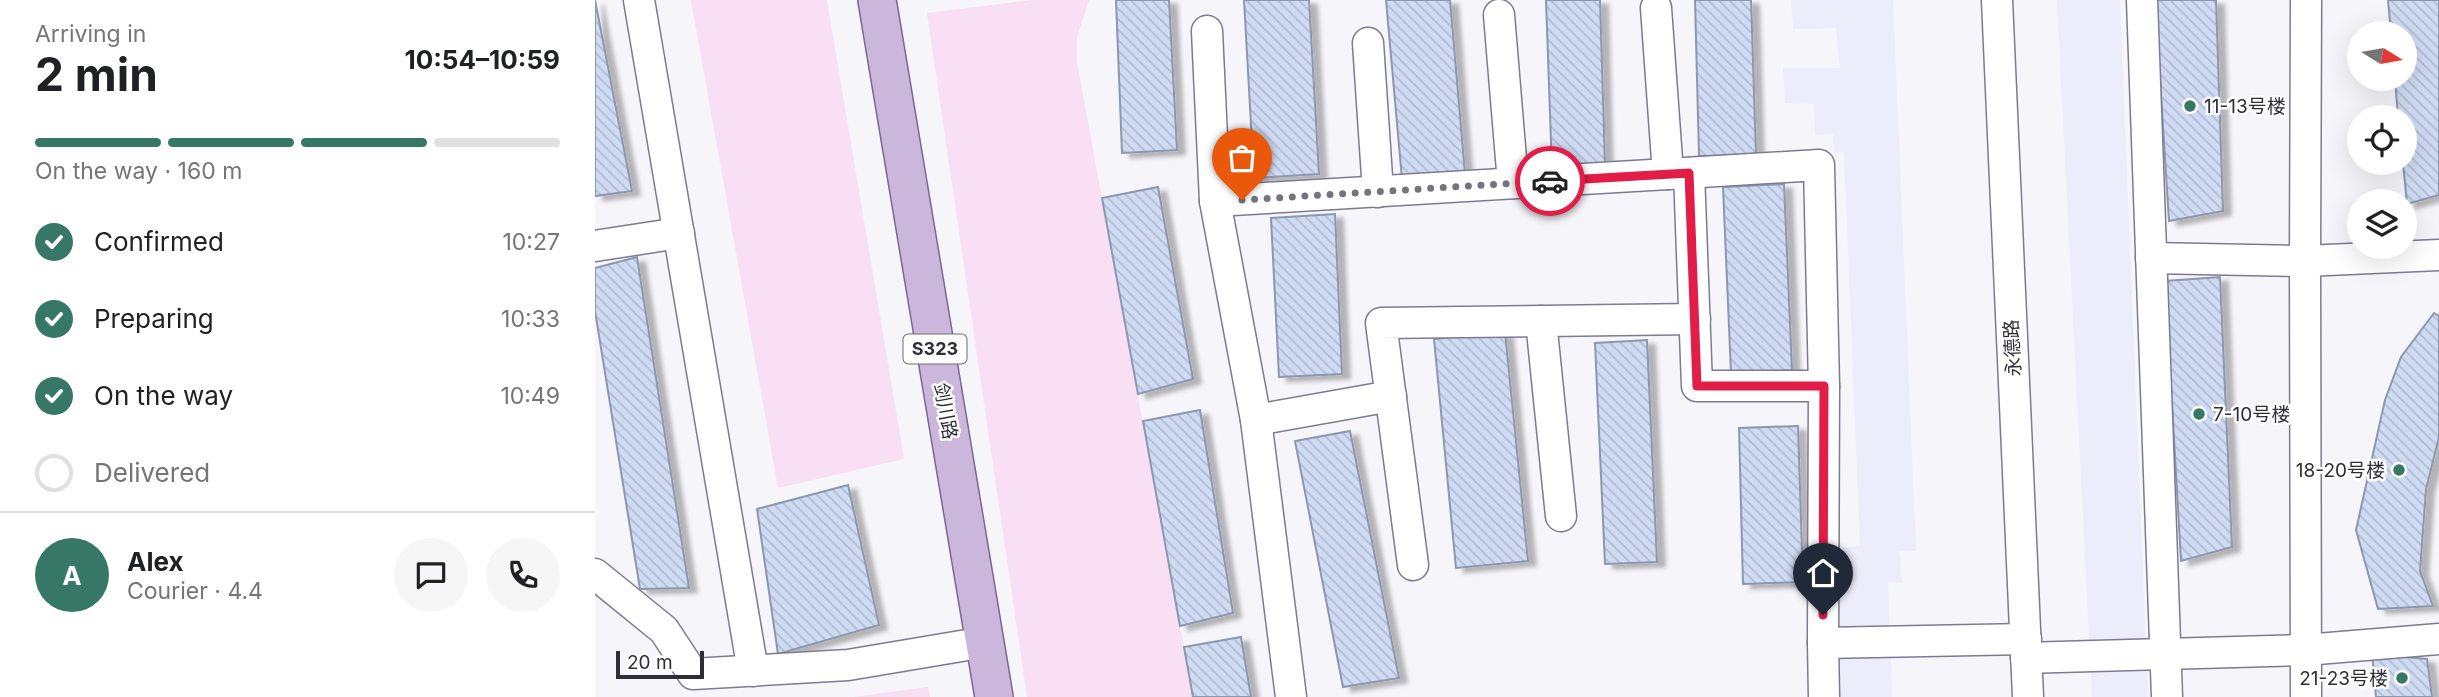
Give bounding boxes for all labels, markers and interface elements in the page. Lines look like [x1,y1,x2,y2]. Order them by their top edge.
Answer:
text: Arriving in [35,20,146,48]
north arrow [2347,21,2417,91]
map controls [2347,21,2417,259]
text: 10:54–10:59 [404,44,560,75]
text: 2 min [35,46,158,102]
place label: 11-13号楼 [2204,95,2286,118]
marker: 11-13号楼 [2182,98,2198,114]
button: locate [2347,105,2417,175]
pin [1212,128,1272,200]
icon: bag [1223,139,1261,177]
courier [1515,146,1585,216]
text: On the way · 160 m [35,157,242,185]
icon: car [1531,162,1569,200]
button: layers [2347,189,2417,259]
icon: check [35,223,73,261]
text: Confirmed [94,226,224,257]
text: 10:27 [502,228,560,256]
icon: check [35,300,73,338]
text: Preparing [94,303,214,334]
text: 10:33 [501,305,560,333]
street label: 永德路 [2000,319,2025,377]
road number: S323 [903,334,967,363]
icon: check [35,377,73,415]
text: On the way [94,380,233,411]
street label: 剑川路 [929,381,962,441]
text: 10:49 [500,382,560,410]
place label: 7-10号楼 [2213,403,2290,426]
marker: 7-10号楼 [2191,406,2207,422]
text: Delivered [94,457,210,488]
place label: 18-20号楼 [2296,459,2385,482]
marker: 18-20号楼 [2391,462,2407,478]
button: chat [394,538,468,612]
button: phone [486,538,560,612]
pin [1793,543,1853,615]
text: Alex [127,546,184,577]
icon: home [1804,554,1842,592]
text: A [62,560,82,591]
text: Courier · 4.4 [127,577,263,605]
scale bar [616,648,703,680]
text: 20 m [627,651,673,674]
place label: 21-23号楼 [2299,667,2388,690]
marker: 21-23号楼 [2394,670,2410,686]

